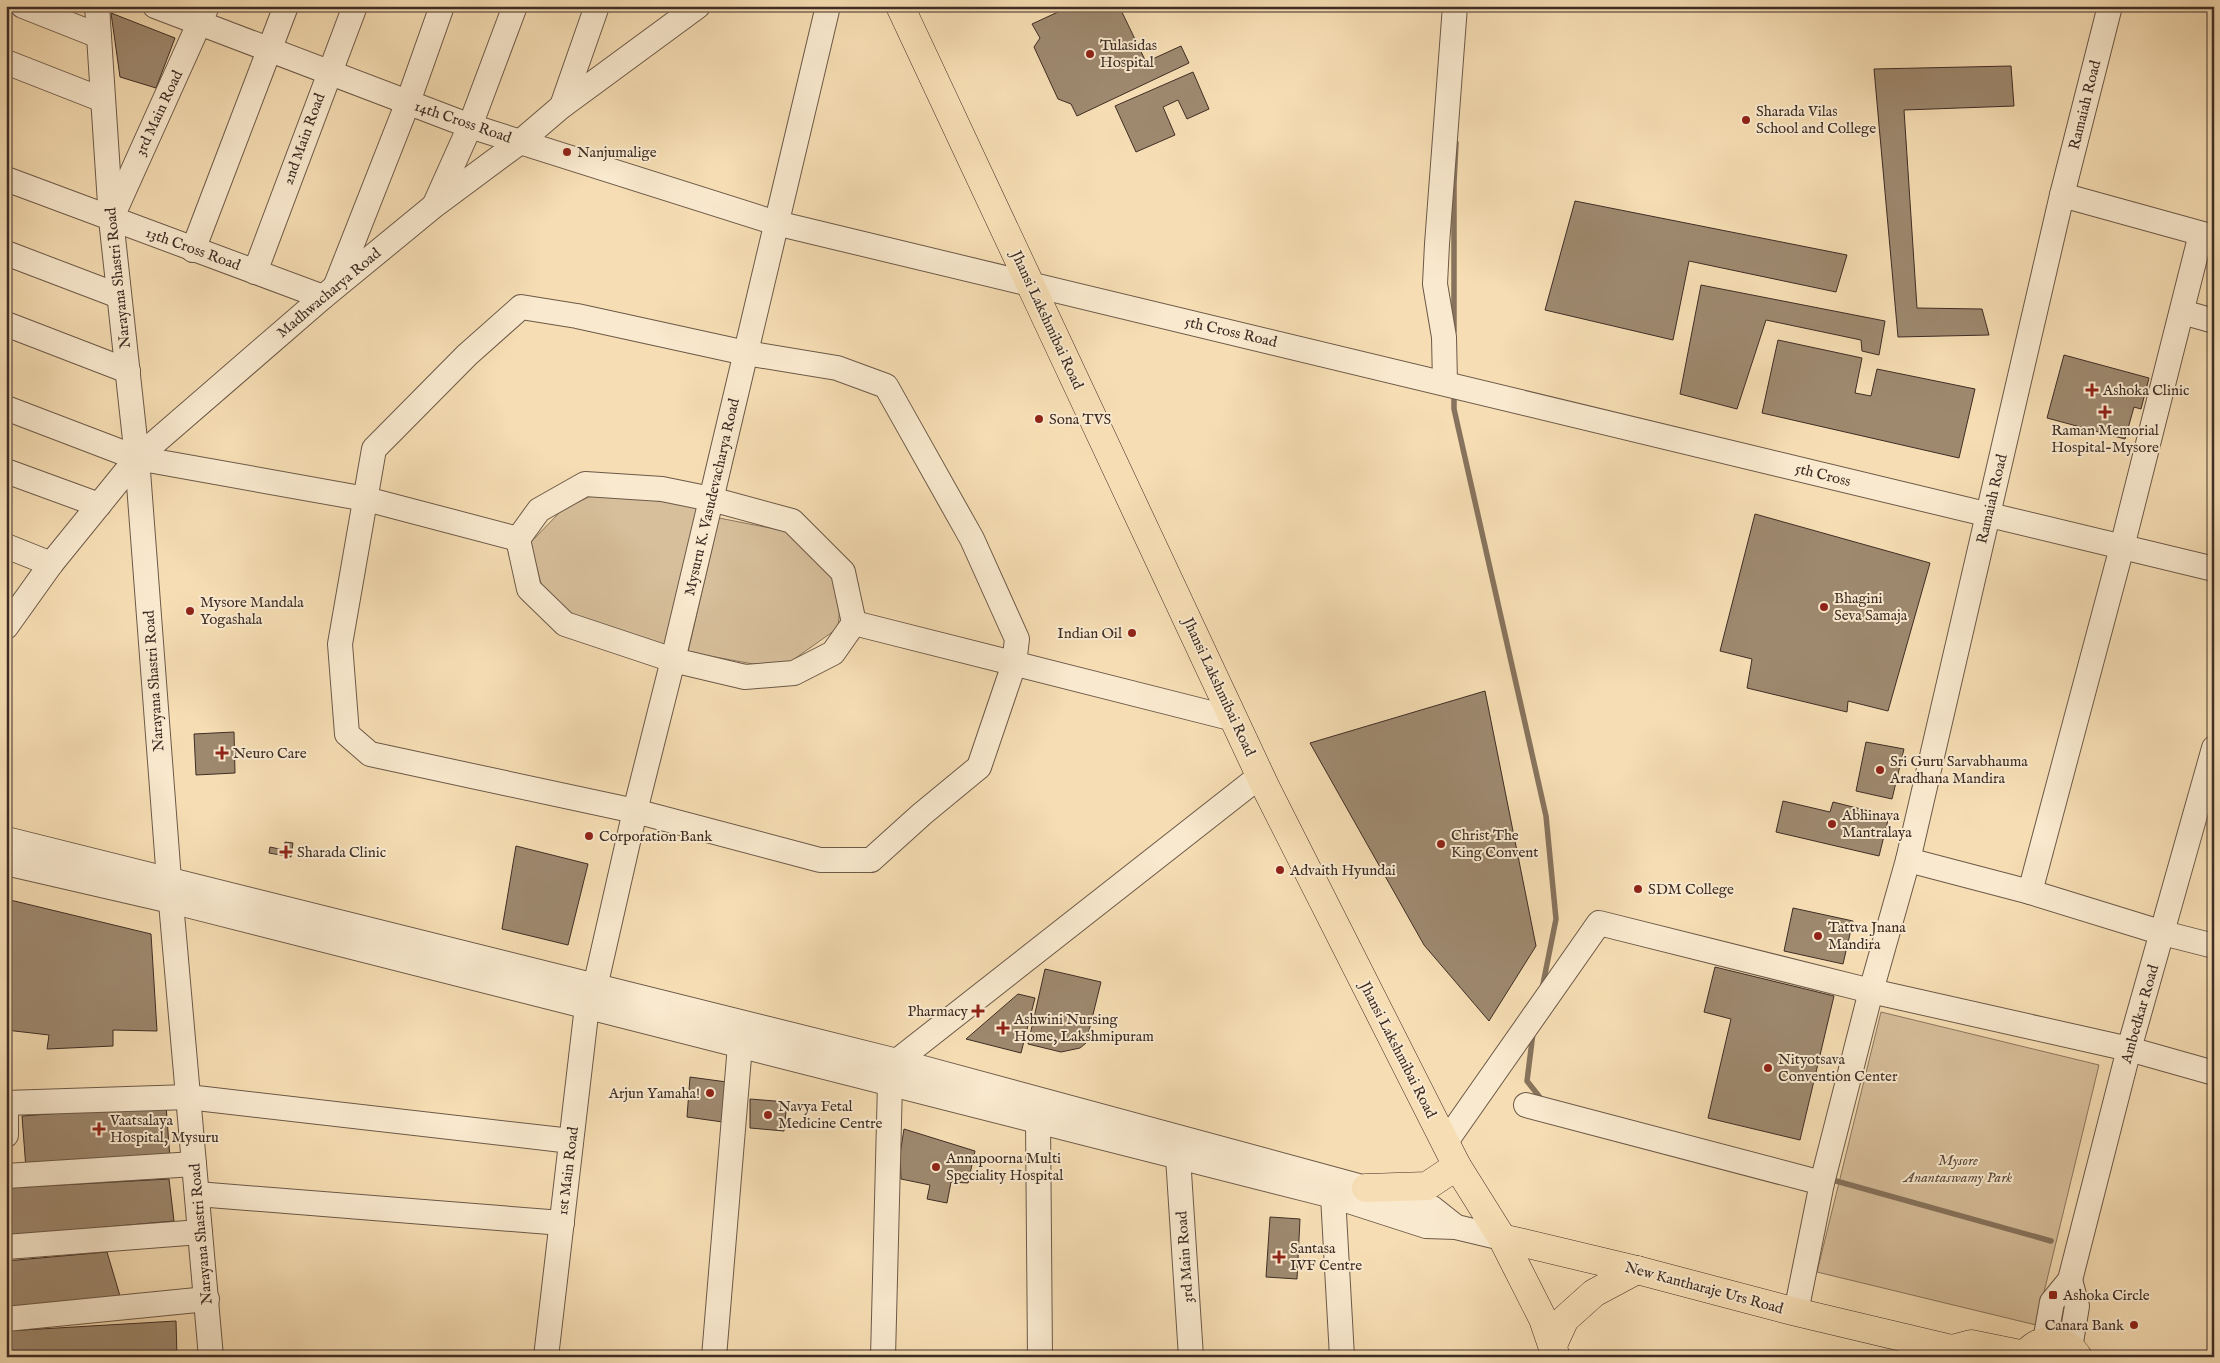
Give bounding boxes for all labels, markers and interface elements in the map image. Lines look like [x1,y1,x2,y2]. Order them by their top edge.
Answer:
place label: Tulasidas Hospital [1100,36,1157,72]
marker: Tulasidas Hospital [1084,48,1096,60]
street label: Ramaiah Road [2065,57,2106,152]
street label: 3rd Main Road [131,66,188,159]
street label: 2nd Main Road [279,90,330,187]
street label: 14th Cross Road [412,97,515,148]
place label: Sharada Vilas School and College [1756,102,1876,138]
marker: Sharada Vilas School and College [1740,114,1752,126]
place label: Nanjumalige [577,143,657,162]
marker: Nanjumalige [561,146,573,158]
street label: Narayana Shastri Road [101,206,135,349]
street label: 13th Cross Road [143,223,244,275]
street label: Madhwacharya Road [273,243,386,342]
street label: Jhansi Lakshmibai Road [1006,246,1088,393]
street label: 5th Cross Road [1183,312,1280,352]
place label: Ashoka Clinic [2102,381,2189,400]
marker: Ashoka Clinic [2085,383,2099,397]
street label: Mysuru K. Vasudevacharya Road [680,396,744,598]
marker: Raman Memorial Hospital-Mysore [2098,405,2112,419]
place label: Sona TVS [1049,410,1111,429]
marker: Sona TVS [1033,413,1045,425]
place label: Raman Memorial Hospital-Mysore [2051,421,2160,457]
street label: Ramaiah Road [1972,451,2012,546]
street label: 5th Cross [1793,459,1853,491]
place label: Bhagini Seva Samaja [1834,589,1908,625]
place label: Mysore Mandala Yogashala [200,593,304,629]
marker: Bhagini Seva Samaja [1818,601,1830,613]
marker: Mysore Mandala Yogashala [184,605,196,617]
street label: Narayana Shastri Road [140,609,168,752]
street label: Jhansi Lakshmibai Road [1178,613,1260,760]
place label: Indian Oil [1057,624,1123,643]
marker: Indian Oil [1126,627,1138,639]
place label: Neuro Care [233,744,307,763]
marker: Neuro Care [215,746,229,760]
place label: Sri Guru Sarvabhauma Aradhana Mandira [1889,752,2028,788]
marker: Sri Guru Sarvabhauma Aradhana Mandira [1874,764,1886,776]
place label: Abhinava Mantralaya [1841,806,1912,842]
marker: Abhinava Mantralaya [1826,818,1838,830]
place label: Christ The King Convent [1451,826,1538,862]
place label: Corporation Bank [599,827,713,846]
marker: Corporation Bank [583,830,595,842]
marker: Christ The King Convent [1435,838,1447,850]
place label: Sharada Clinic [297,843,386,862]
marker: Sharada Clinic [279,845,293,859]
place label: Advaith Hyundai [1289,861,1396,880]
marker: Advaith Hyundai [1274,864,1286,876]
place label: SDM College [1648,880,1734,899]
marker: SDM College [1632,883,1644,895]
place label: Tattva Jnana Mandira [1828,918,1906,954]
marker: Tattva Jnana Mandira [1812,930,1824,942]
street label: Ambedkar Road [2117,962,2163,1066]
street label: Jhansi Lakshmibai Road [1354,977,1441,1122]
place label: Pharmacy [907,1002,969,1021]
marker: Pharmacy [972,1005,984,1017]
place label: Ashwini Nursing Home, Lakshmipuram [1013,1010,1154,1046]
marker: Ashwini Nursing Home, Lakshmipuram [996,1021,1010,1035]
place label: Nityotsava Convention Center [1778,1050,1898,1086]
marker: Nityotsava Convention Center [1762,1062,1774,1074]
place label: Arjun Yamaha! [608,1084,700,1103]
marker: Arjun Yamaha! [704,1087,716,1099]
place label: Navya Fetal Medicine Centre [778,1097,883,1133]
marker: Navya Fetal Medicine Centre [762,1109,774,1121]
place label: Vaatsalaya Hospital, Mysuru [109,1111,219,1147]
marker: Vaatsalaya Hospital, Mysuru [92,1122,106,1136]
street label: 1st Main Road [553,1125,583,1216]
place label: Annapoorna Multi Speciality Hospital [945,1149,1064,1185]
park label: Mysore Anantaswamy Park [1902,1151,2012,1187]
marker: Annapoorna Multi Speciality Hospital [930,1161,942,1173]
street label: Narayana Shastri Road [185,1162,217,1305]
street label: 3rd Main Road [1172,1209,1198,1304]
place label: Santasa IVF Centre [1290,1239,1362,1275]
marker: Santasa IVF Centre [1272,1250,1286,1264]
street label: New Kantharaje Urs Road [1623,1258,1786,1319]
place label: Ashoka Circle [2062,1286,2150,1305]
marker: Ashoka Circle [2047,1289,2059,1301]
place label: Canara Bank [2045,1316,2125,1335]
marker: Canara Bank [2128,1319,2140,1331]

